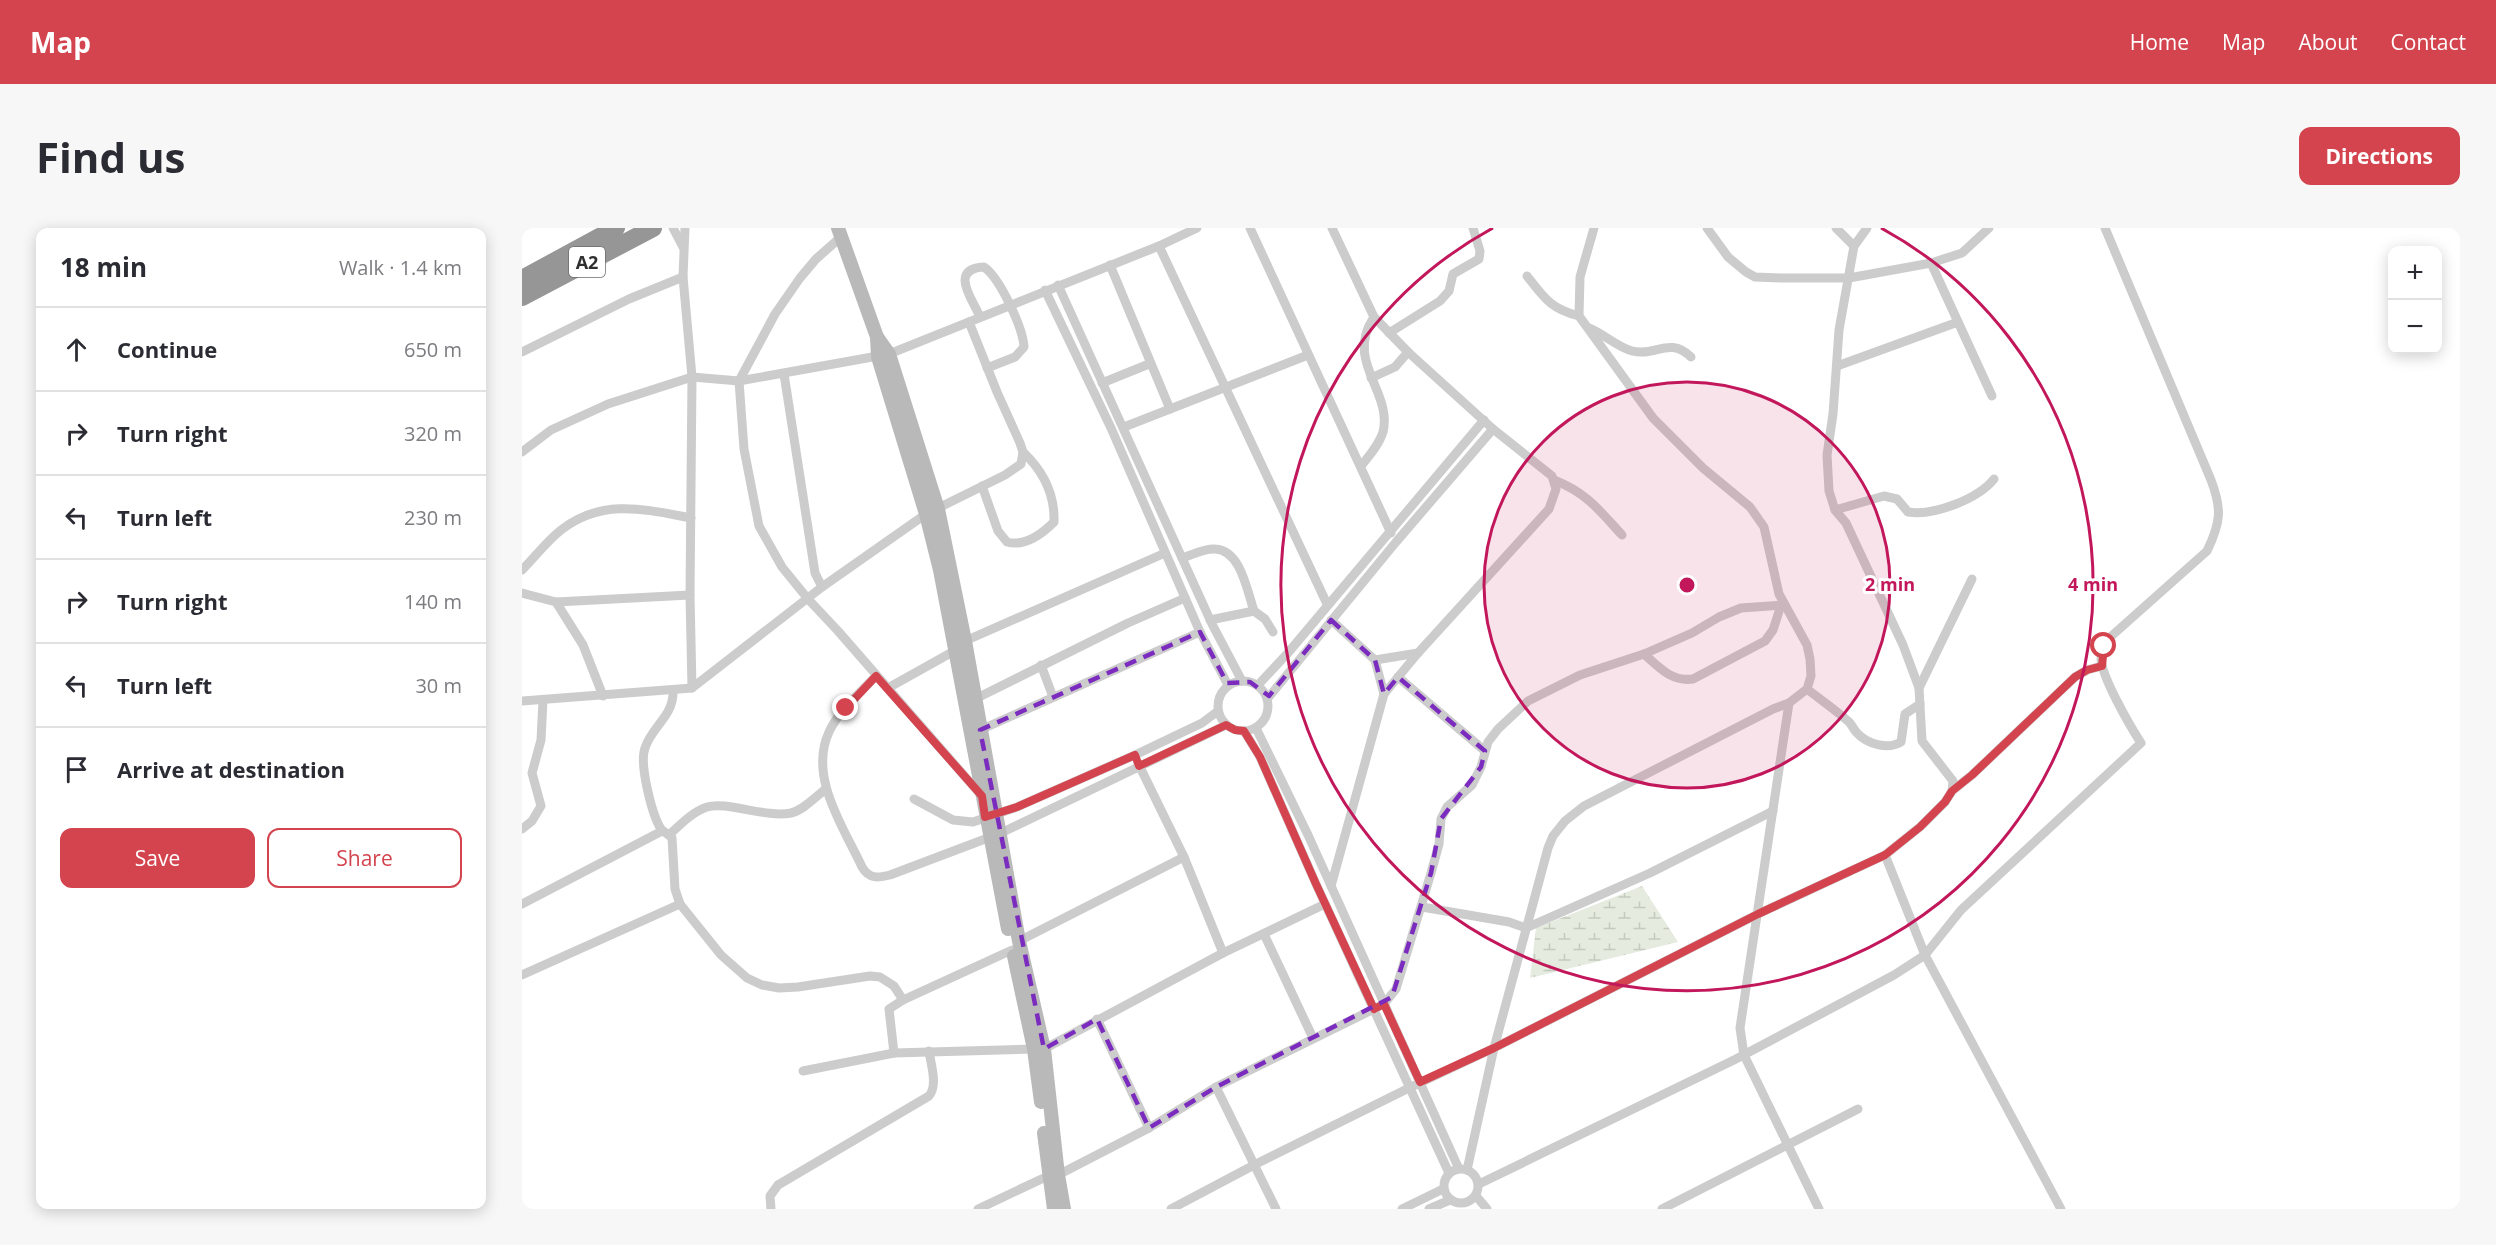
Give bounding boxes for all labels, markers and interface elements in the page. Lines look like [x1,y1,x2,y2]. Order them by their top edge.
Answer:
text: Map [30,23,91,61]
text: Home [2130,28,2189,56]
text: Map [2222,28,2265,56]
text: About [2298,28,2358,56]
text: Contact [2391,28,2466,56]
button: Directions [2299,127,2460,185]
text: Find us [36,128,185,185]
map controls [2388,246,2442,354]
button: + [2388,246,2442,300]
road number: A2 [569,247,605,277]
text: 18 min [60,249,147,285]
text: Walk · 1.4 km [339,254,462,281]
button: − [2388,300,2442,354]
icon: ahead [60,333,93,366]
text: Continue [117,334,217,364]
text: 650 m [404,336,462,363]
icon: right [60,417,93,450]
text: Turn right [117,418,228,448]
text: 320 m [404,420,462,447]
icon: left [60,501,93,534]
text: Turn left [117,502,212,532]
text: 230 m [404,504,462,531]
text: 2 min [1865,572,1915,596]
text: 4 min [2068,572,2118,596]
centre of rings [1677,575,1697,595]
icon: right [60,585,93,618]
text: Turn right [117,586,228,616]
text: 140 m [404,588,462,615]
route start [2090,632,2116,658]
icon: left [60,669,93,702]
text: Turn left [117,670,212,700]
text: 30 m [415,672,462,699]
route end [832,694,858,720]
icon: arrive [60,753,93,786]
text: Arrive at destination [117,754,345,784]
button: Save [60,828,255,888]
button: Share [267,828,462,888]

